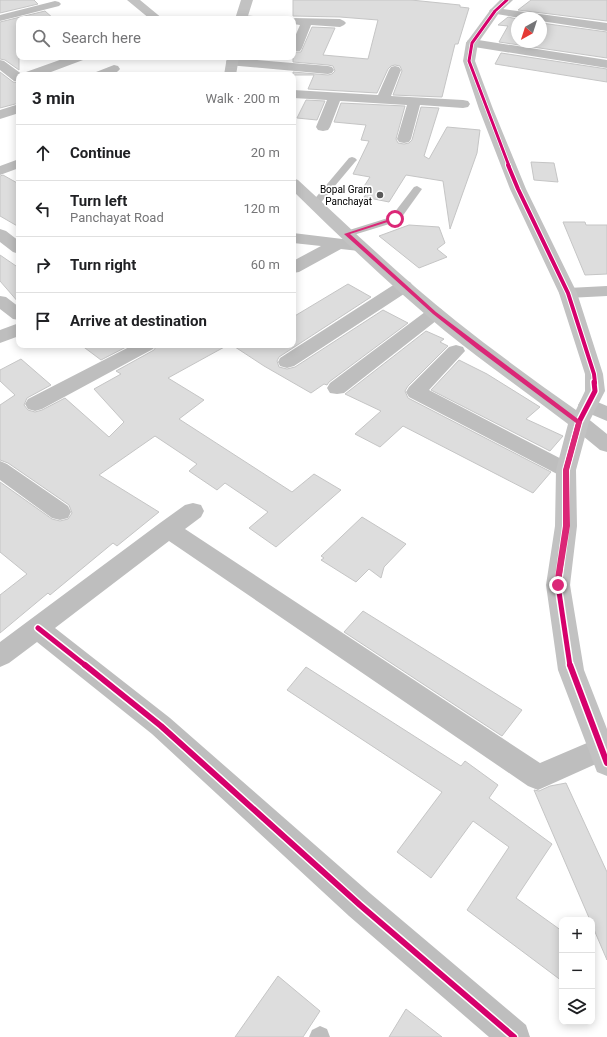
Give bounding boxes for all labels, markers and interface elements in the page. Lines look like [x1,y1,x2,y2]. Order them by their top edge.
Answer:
north arrow [511,12,547,48]
search box [16,16,296,60]
icon: search [30,27,52,49]
text: Search here [62,29,141,47]
text: 3 min [32,88,75,108]
text: Walk · 200 m [205,91,280,106]
icon: ahead [32,142,54,164]
text: Continue [70,144,131,162]
text: 20 m [251,145,280,160]
place label: Bopal Gram Panchayat [320,184,372,207]
marker: Bopal Gram Panchayat [375,190,385,200]
text: Turn left [70,192,127,210]
icon: left [32,198,54,220]
text: 120 m [243,201,280,216]
text: Panchayat Road [70,210,164,225]
route start [386,210,404,228]
icon: right [32,254,54,276]
text: Turn right [70,256,136,274]
text: 60 m [251,257,280,272]
icon: arrive [32,310,54,332]
text: Arrive at destination [70,312,207,330]
route end [549,576,567,594]
map controls [559,917,595,1025]
button: + [559,917,595,953]
button: − [559,953,595,989]
button: layers [559,989,595,1025]

